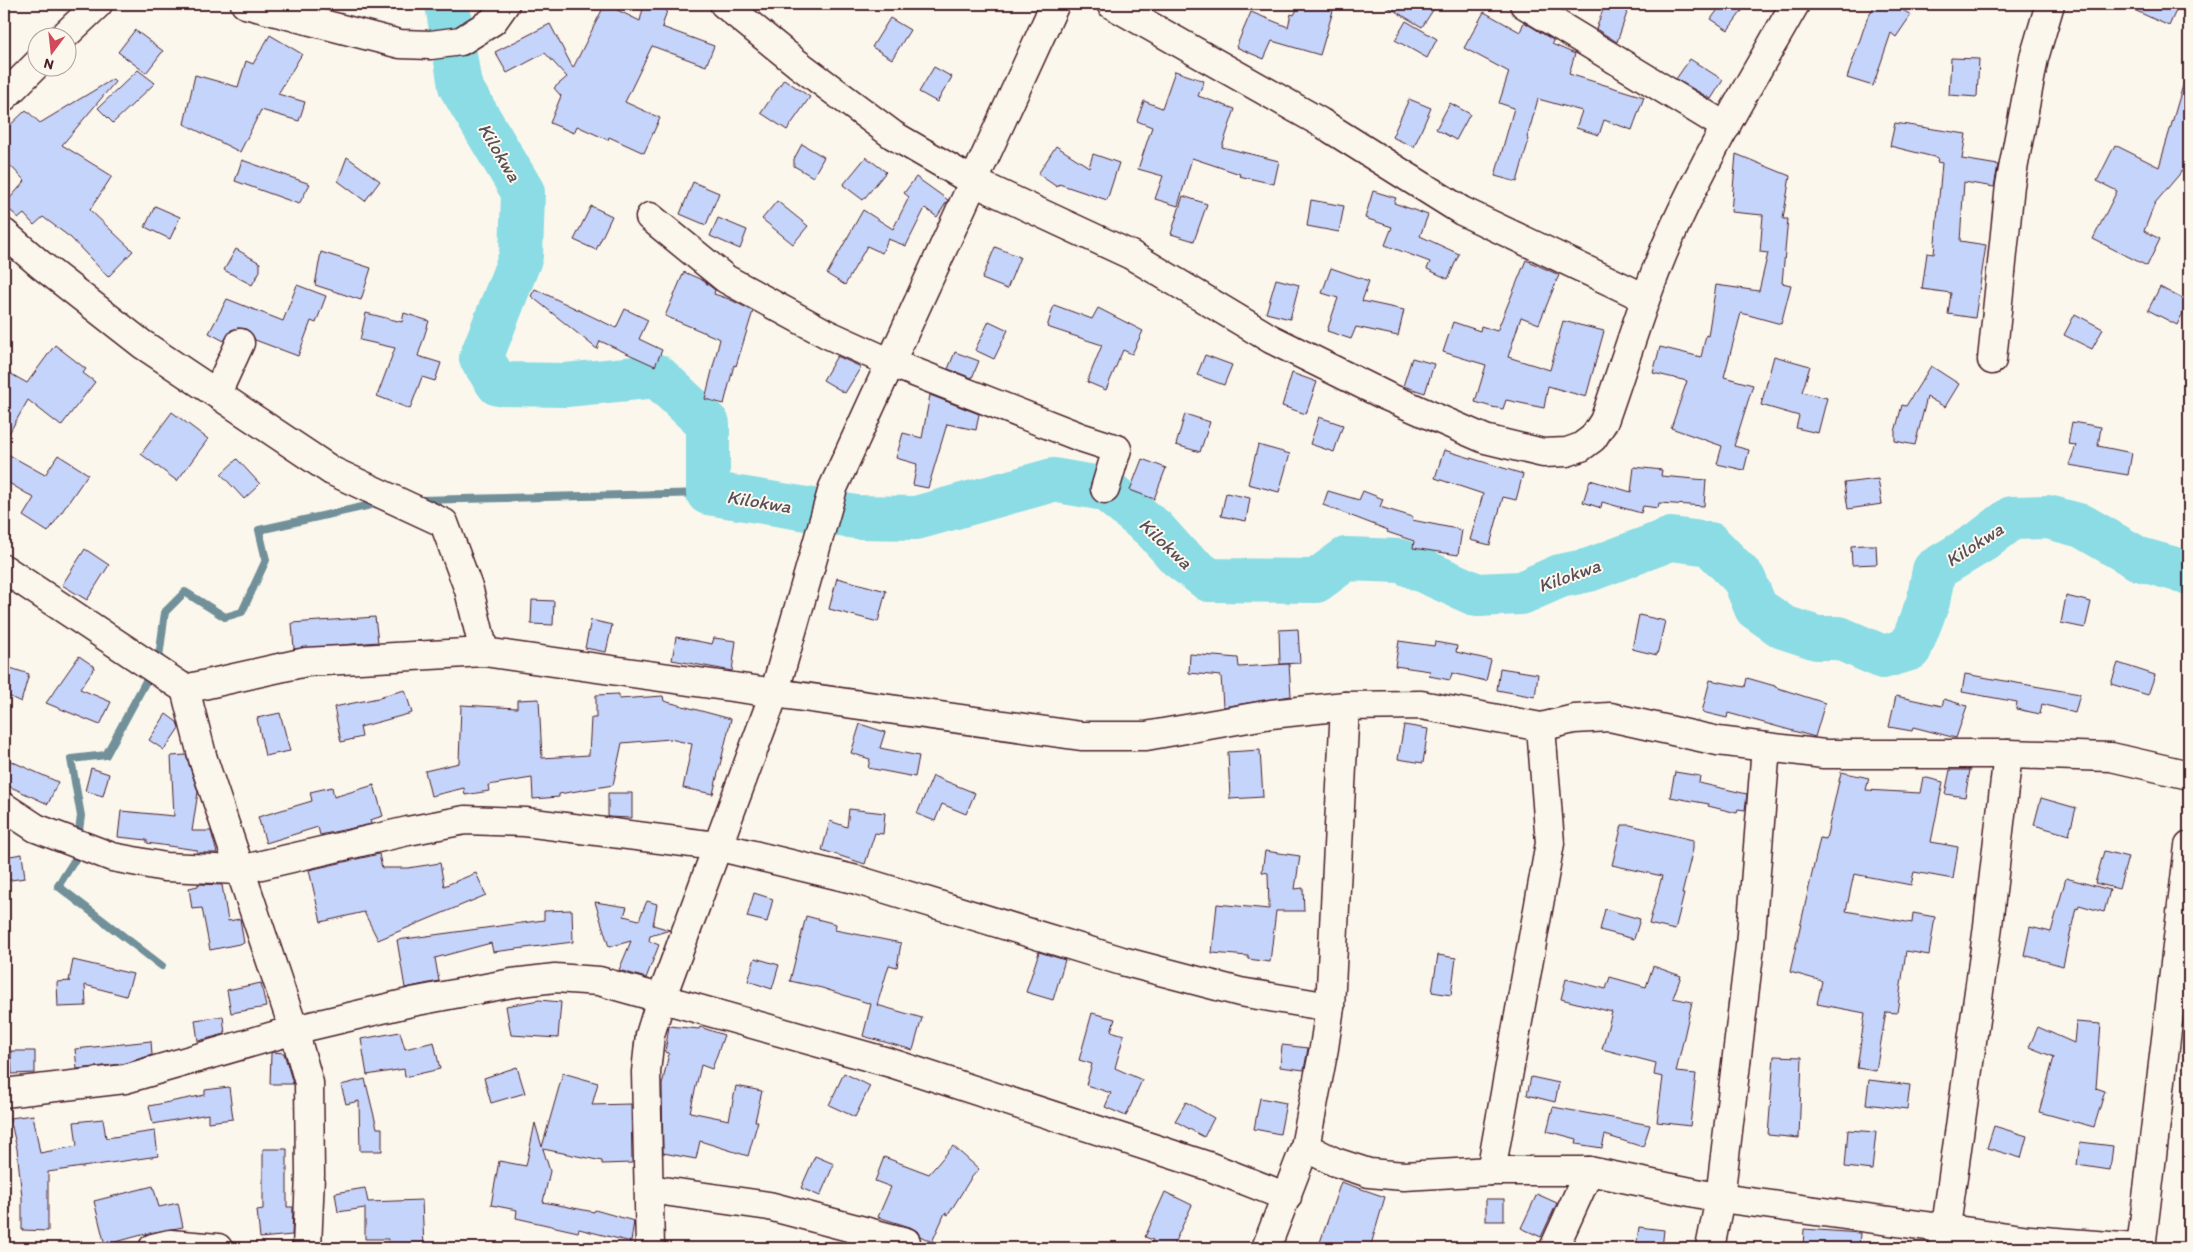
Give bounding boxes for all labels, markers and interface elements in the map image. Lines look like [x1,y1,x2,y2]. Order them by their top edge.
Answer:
north arrow [28,28,78,78]
text: N [42,55,56,74]
water label: Kilokwa [473,119,526,186]
water label: Kilokwa [725,485,793,518]
water label: Kilokwa [1134,513,1197,574]
water label: Kilokwa [1941,517,2008,572]
water label: Kilokwa [1535,554,1604,597]

